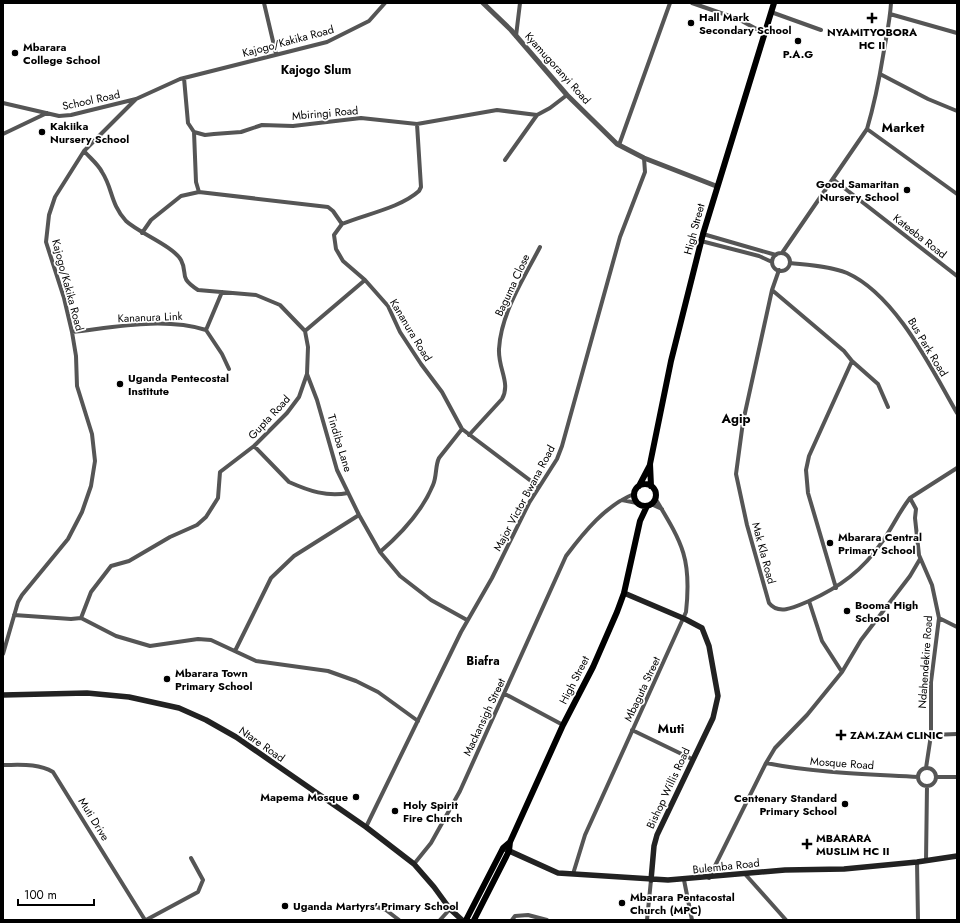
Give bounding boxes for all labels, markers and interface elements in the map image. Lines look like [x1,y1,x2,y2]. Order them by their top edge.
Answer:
place label: Hall Mark Secondary School [699,9,792,38]
marker: NYAMITYOBORA HC II [866,12,878,24]
marker: Hall Mark Secondary School [686,18,696,28]
street label: Kajogo/Kakika Road [241,21,335,61]
place label: NYAMITYOBORA HC II [827,24,918,53]
street label: Kyamugoranyi Road [521,28,595,108]
marker: P.A.G [793,36,803,46]
place label: Mbarara College School [23,39,100,68]
place label: P.A.G [783,46,813,62]
marker: Mbarara College School [10,48,20,58]
district label: Kajogo Slum [281,61,351,79]
street label: School Road [61,86,121,114]
street label: Mbiringi Road [291,102,359,124]
place label: Kakiika Nursery School [50,118,129,147]
district label: Market [882,118,925,137]
marker: Kakiika Nursery School [37,127,47,137]
place label: Good Samaritan Nursery School [816,176,899,205]
marker: Good Samaritan Nursery School [902,185,912,195]
street label: High Street [680,201,709,256]
street label: Kateeba Road [890,210,950,262]
street label: Kajogo/Kakika Road [48,238,88,332]
street label: Baguma Close [491,251,534,319]
street label: Kananura Road [386,296,436,364]
street label: Kananura Link [117,308,183,326]
street label: Bus Park Road [904,314,952,380]
place label: Uganda Pentecostal Institute [128,370,229,399]
marker: Uganda Pentecostal Institute [115,379,125,389]
street label: Gupta Road [244,391,294,443]
district label: Agip [720,409,751,428]
street label: Tindiba Lane [324,412,356,474]
street label: Major Victor Bwana Road [489,442,559,554]
street label: Mak Kla Road [748,520,780,586]
place label: Mbarara Central Primary School [838,529,922,558]
marker: Mbarara Central Primary School [825,538,835,548]
place label: Booma High School [855,597,918,626]
marker: Booma High School [842,606,852,616]
street label: Ndahendekire Road [914,615,936,709]
district label: Biafra [466,652,500,670]
street label: High Street [555,653,593,707]
street label: Mbaguta Street [620,654,664,724]
place label: Mbarara Town Primary School [175,665,253,694]
marker: Mbarara Town Primary School [162,674,172,684]
street label: Mackansigh Street [459,675,509,759]
district label: Muti [658,719,684,738]
street label: Ntare Road [236,722,288,766]
place label: ZAM.ZAM CLINIC [850,727,943,743]
marker: ZAM.ZAM CLINIC [835,729,847,741]
street label: Bishop Willis Road [642,745,694,831]
street label: Mosque Road [809,753,875,773]
place label: Mapema Mosque [260,789,348,805]
place label: Centenary Standard Primary School [734,790,837,819]
marker: Mapema Mosque [351,792,361,802]
street label: Muti Drive [75,794,114,844]
place label: Holy Spirit Fire Church [403,797,462,826]
marker: Centenary Standard Primary School [840,799,850,809]
marker: Holy Spirit Fire Church [390,806,400,816]
place label: MBARARA MUSLIM HC II [816,830,890,859]
marker: MBARARA MUSLIM HC II [801,838,813,850]
street label: Bulemba Road [692,855,760,877]
scale bar [18,881,94,907]
text: 100 m [24,886,57,904]
place label: Mbarara Pentacostal Church (MPC) [630,889,735,918]
place label: Uganda Martyrs' Primary School [293,898,459,914]
marker: Mbarara Pentacostal Church (MPC) [617,898,627,908]
marker: Uganda Martyrs' Primary School [280,901,290,911]

